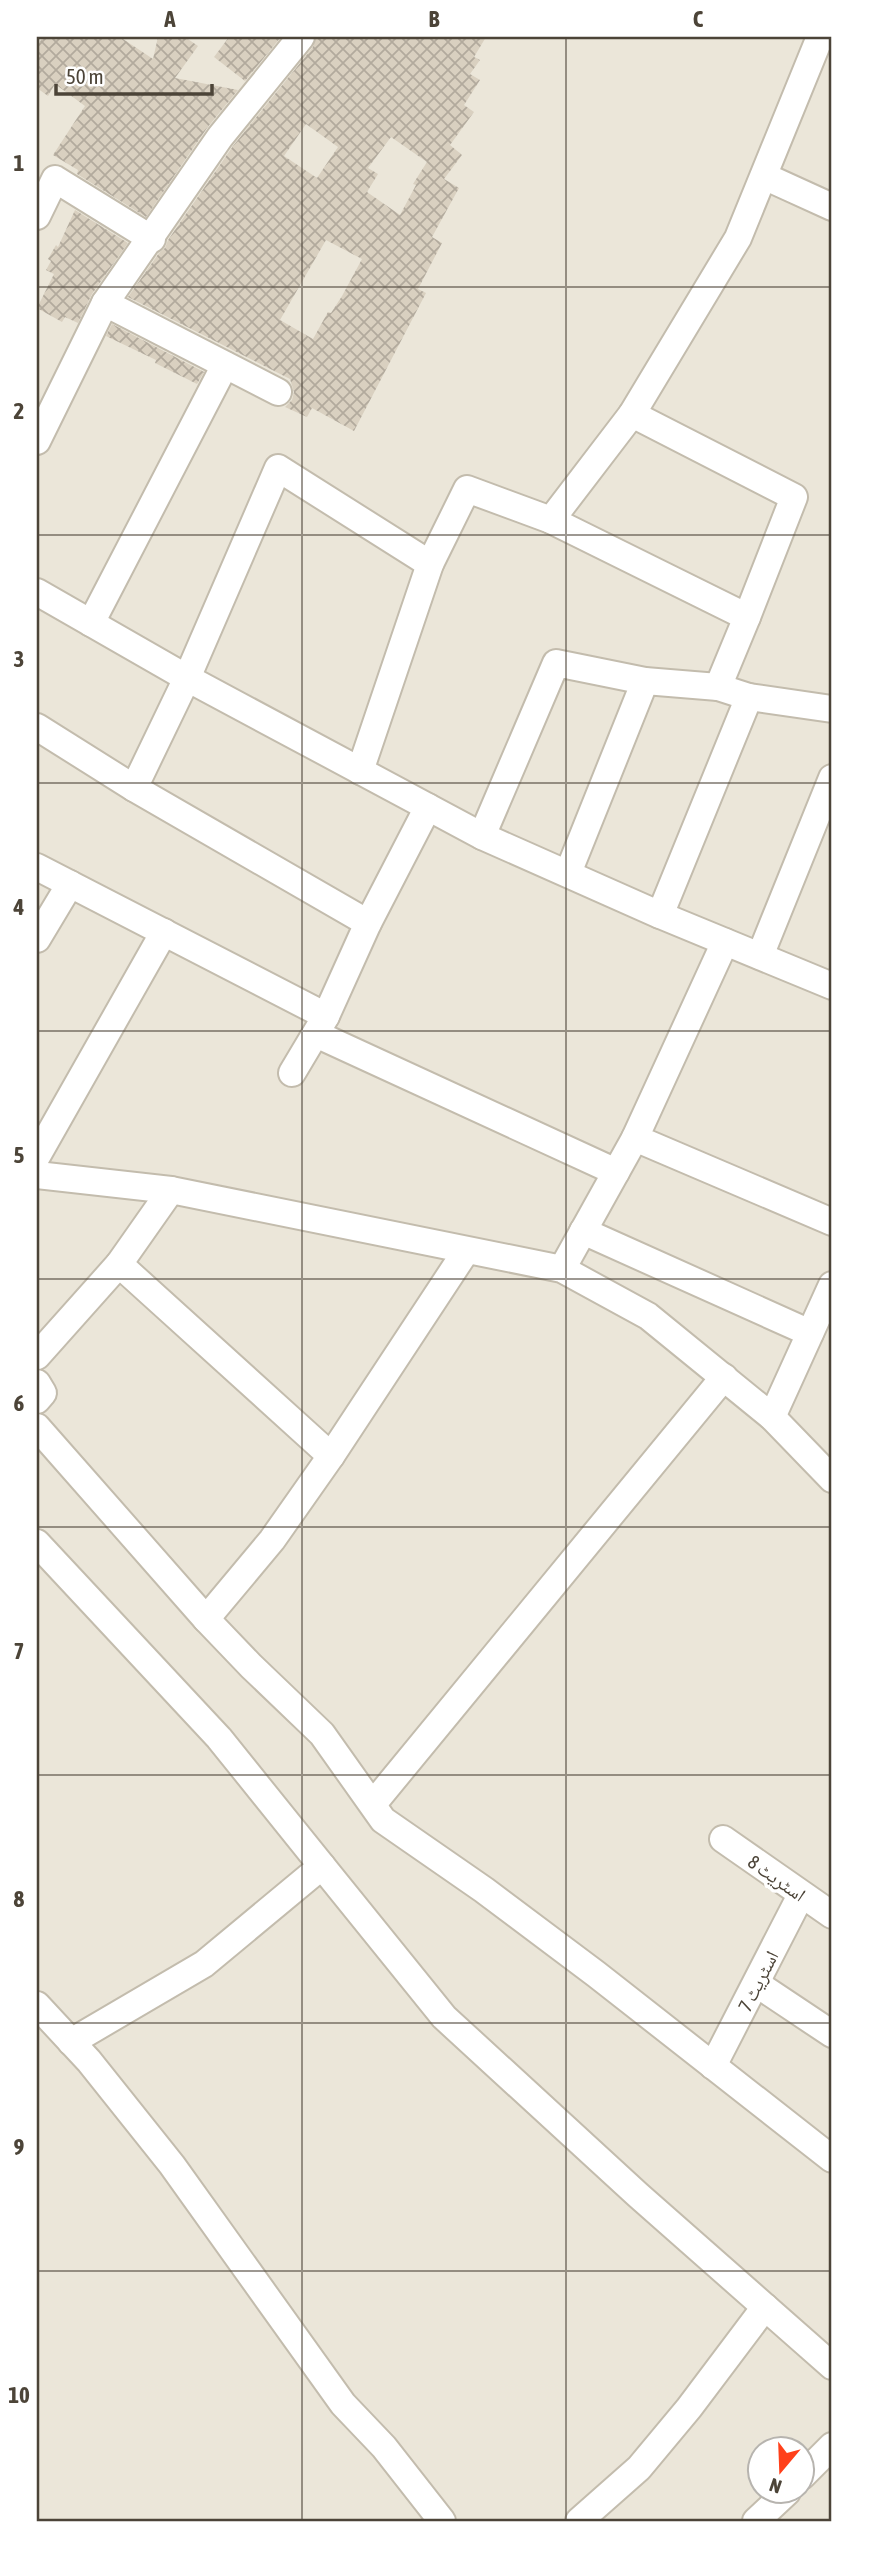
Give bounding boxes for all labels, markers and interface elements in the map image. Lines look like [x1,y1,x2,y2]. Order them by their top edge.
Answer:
text: A [163,6,176,32]
text: B [429,6,440,32]
text: C [693,6,704,32]
scale bar [56,52,212,96]
text: 50 m [66,64,104,88]
text: 1 [14,150,25,176]
text: 2 [14,398,24,424]
text: 3 [14,646,24,672]
text: 4 [13,894,25,920]
text: 5 [14,1142,25,1168]
text: 6 [14,1390,25,1416]
text: 7 [14,1638,24,1664]
street label: اسٹریٹ 8 [743,1850,810,1907]
text: 8 [14,1886,25,1912]
street label: اسٹریٹ 7 [733,1947,783,2015]
text: 9 [14,2134,25,2160]
text: 10 [8,2382,30,2408]
north arrow [746,2436,816,2506]
text: N [767,2474,784,2498]

